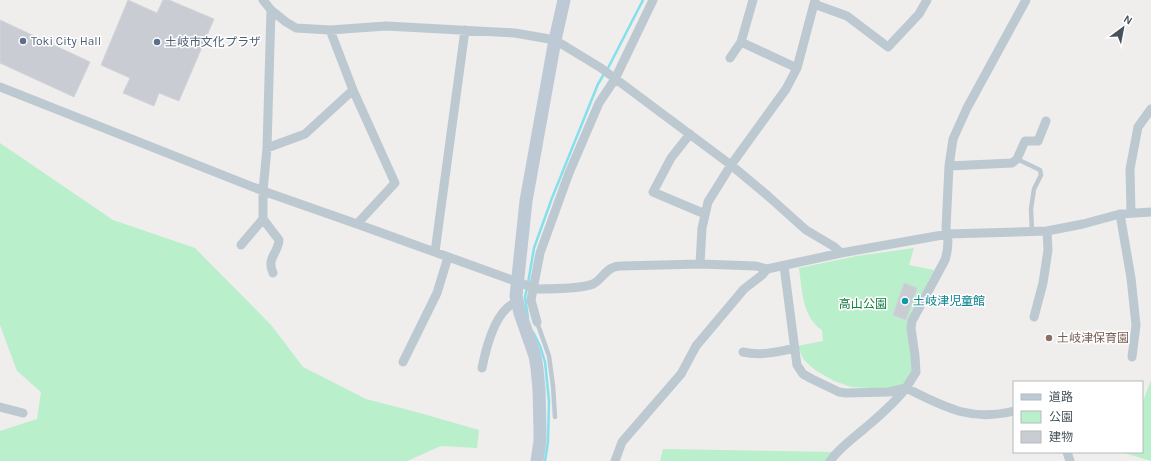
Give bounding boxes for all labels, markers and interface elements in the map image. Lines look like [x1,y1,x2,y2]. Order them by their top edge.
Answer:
north arrow [1103,8,1143,48]
text: N [1121,12,1135,28]
place label: Toki City Hall [31,34,101,48]
place label: 土岐市文化プラザ [165,35,261,49]
marker: Toki City Hall [18,36,28,46]
marker: 土岐市文化プラザ [152,37,162,47]
place label: 土岐津児童館 [913,294,985,308]
marker: 土岐津児童館 [900,296,910,306]
park label: 高山公園 [839,297,887,311]
place label: 土岐津保育園 [1057,331,1129,345]
marker: 土岐津保育園 [1044,333,1054,343]
legend [1013,381,1143,453]
text: 道路 [1049,390,1073,404]
text: 公園 [1049,410,1073,424]
text: 建物 [1049,430,1073,444]

